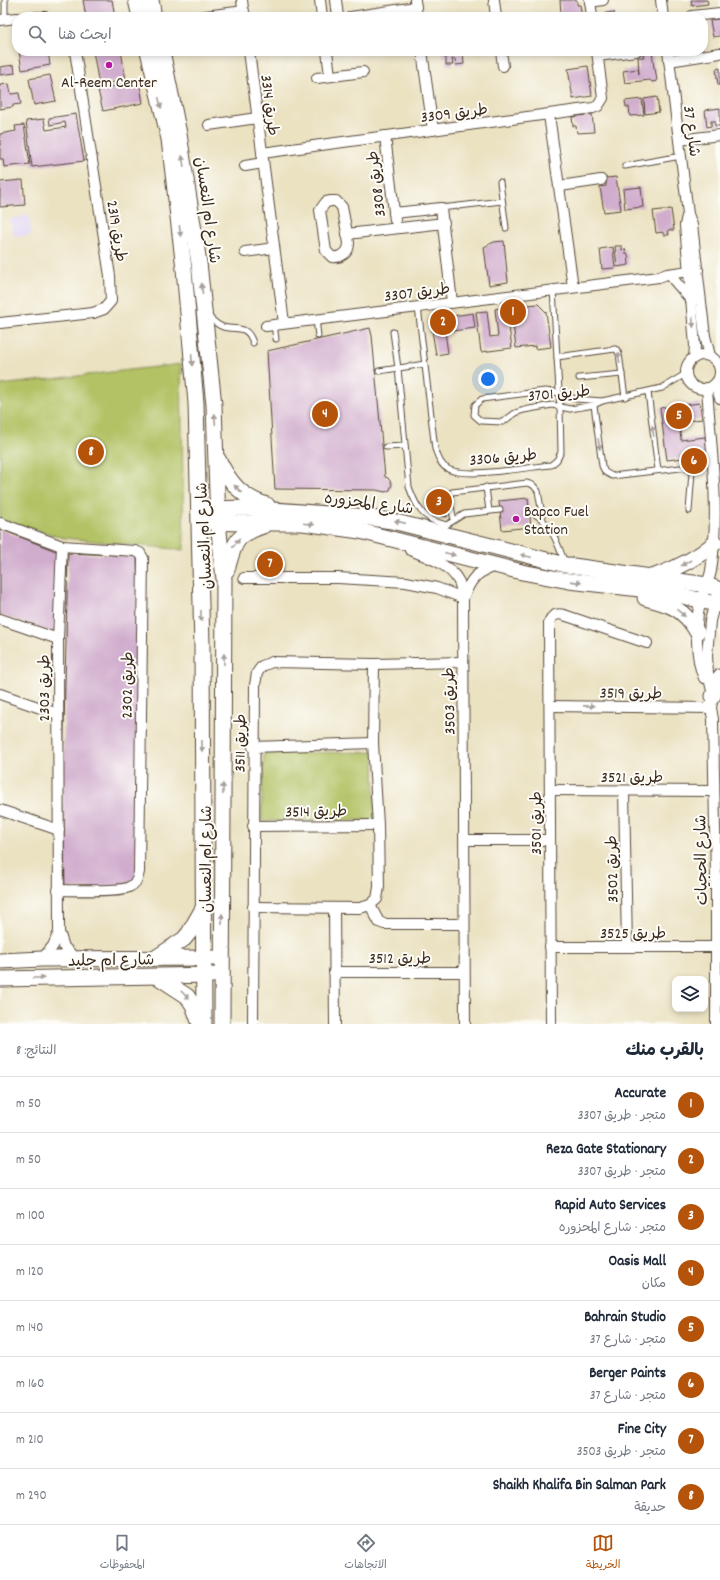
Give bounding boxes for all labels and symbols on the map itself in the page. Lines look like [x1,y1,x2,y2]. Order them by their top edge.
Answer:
marker: Al-Reem Center [104,60,114,70]
place label: Al-Reem Center [61,72,157,95]
street label: طريق 3314 [253,73,284,137]
one-way arrow [158,96,164,109]
street label: طريق 3309 [419,99,489,130]
street label: شارع 37 [676,104,705,158]
street label: طريق 3308 [362,149,393,218]
one-way arrow [180,155,186,167]
street label: شارع ام النعسان [188,156,225,265]
street label: طريق 2319 [99,199,132,264]
one-way arrow [176,225,183,237]
street label: طريق 3307 [383,278,452,309]
one-way arrow [198,283,205,295]
pin: 1 [500,297,526,327]
pin: 2 [430,307,456,337]
one-way arrow [690,316,697,328]
one-way arrow [616,352,622,365]
one-way arrow [189,354,196,366]
your location [478,369,498,389]
street label: طريق 3701 [527,380,591,409]
pin: 4 [312,399,338,429]
pin: 5 [666,401,692,431]
one-way arrow [211,413,218,425]
one-way arrow [650,425,656,437]
pin: 8 [78,437,104,467]
one-way arrow [596,438,602,450]
street label: طريق 3306 [468,444,538,473]
pin: 6 [681,446,707,476]
street label: شارع ام النعسان [191,482,220,590]
one-way arrow [233,484,243,494]
pin: 3 [426,487,452,517]
street label: شارع المحزوره [323,488,415,521]
place label: Bapco Fuel Station [524,501,589,542]
marker: Bapco Fuel Station [511,514,521,524]
one-way arrow [394,519,406,525]
one-way arrow [303,521,315,527]
one-way arrow [232,537,241,548]
pin: 7 [257,549,283,579]
one-way arrow [444,551,456,557]
one-way arrow [519,552,532,558]
one-way arrow [680,560,692,567]
one-way arrow [570,579,583,585]
one-way arrow [676,608,687,617]
one-way arrow [198,610,205,622]
street label: طريق 2302 [116,651,141,719]
one-way arrow [221,652,227,665]
street label: طريق 2303 [34,654,57,722]
street label: طريق 3503 [438,667,463,735]
street label: طريق 3519 [599,682,662,707]
one-way arrow [583,703,596,709]
street label: طريق 3511 [229,713,254,773]
one-way arrow [199,740,205,753]
street label: طريق 3521 [601,767,663,790]
one-way arrow [220,782,226,795]
street label: طريق 3501 [526,791,549,855]
street label: طريق 3514 [285,800,347,825]
street label: شارع ام النعسان [196,805,219,913]
street label: شارع الحجيات [690,814,715,906]
street label: طريق 3502 [601,835,626,903]
one-way arrow [219,912,225,925]
street label: طريق 3525 [600,923,666,946]
street label: طريق 3512 [369,948,431,971]
street label: شارع ام جليد [68,949,154,974]
one-way arrow [33,975,46,981]
one-way arrow [180,990,190,1000]

